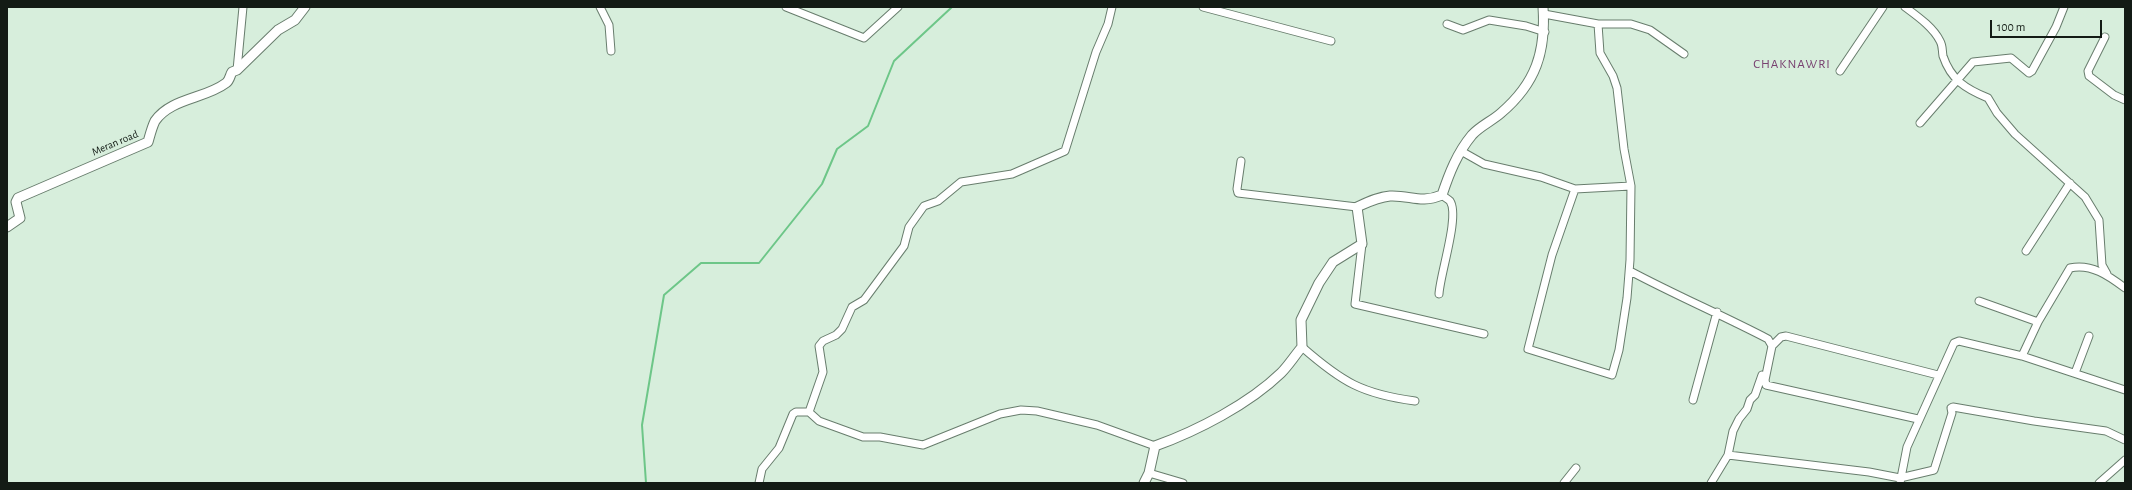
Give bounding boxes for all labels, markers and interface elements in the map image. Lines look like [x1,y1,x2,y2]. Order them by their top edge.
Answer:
scale bar [1992,12,2104,38]
text: 100 m [1997,21,2025,33]
district label: CHAKNAWRI [1753,56,1831,72]
street label: Meran road [90,127,140,159]

